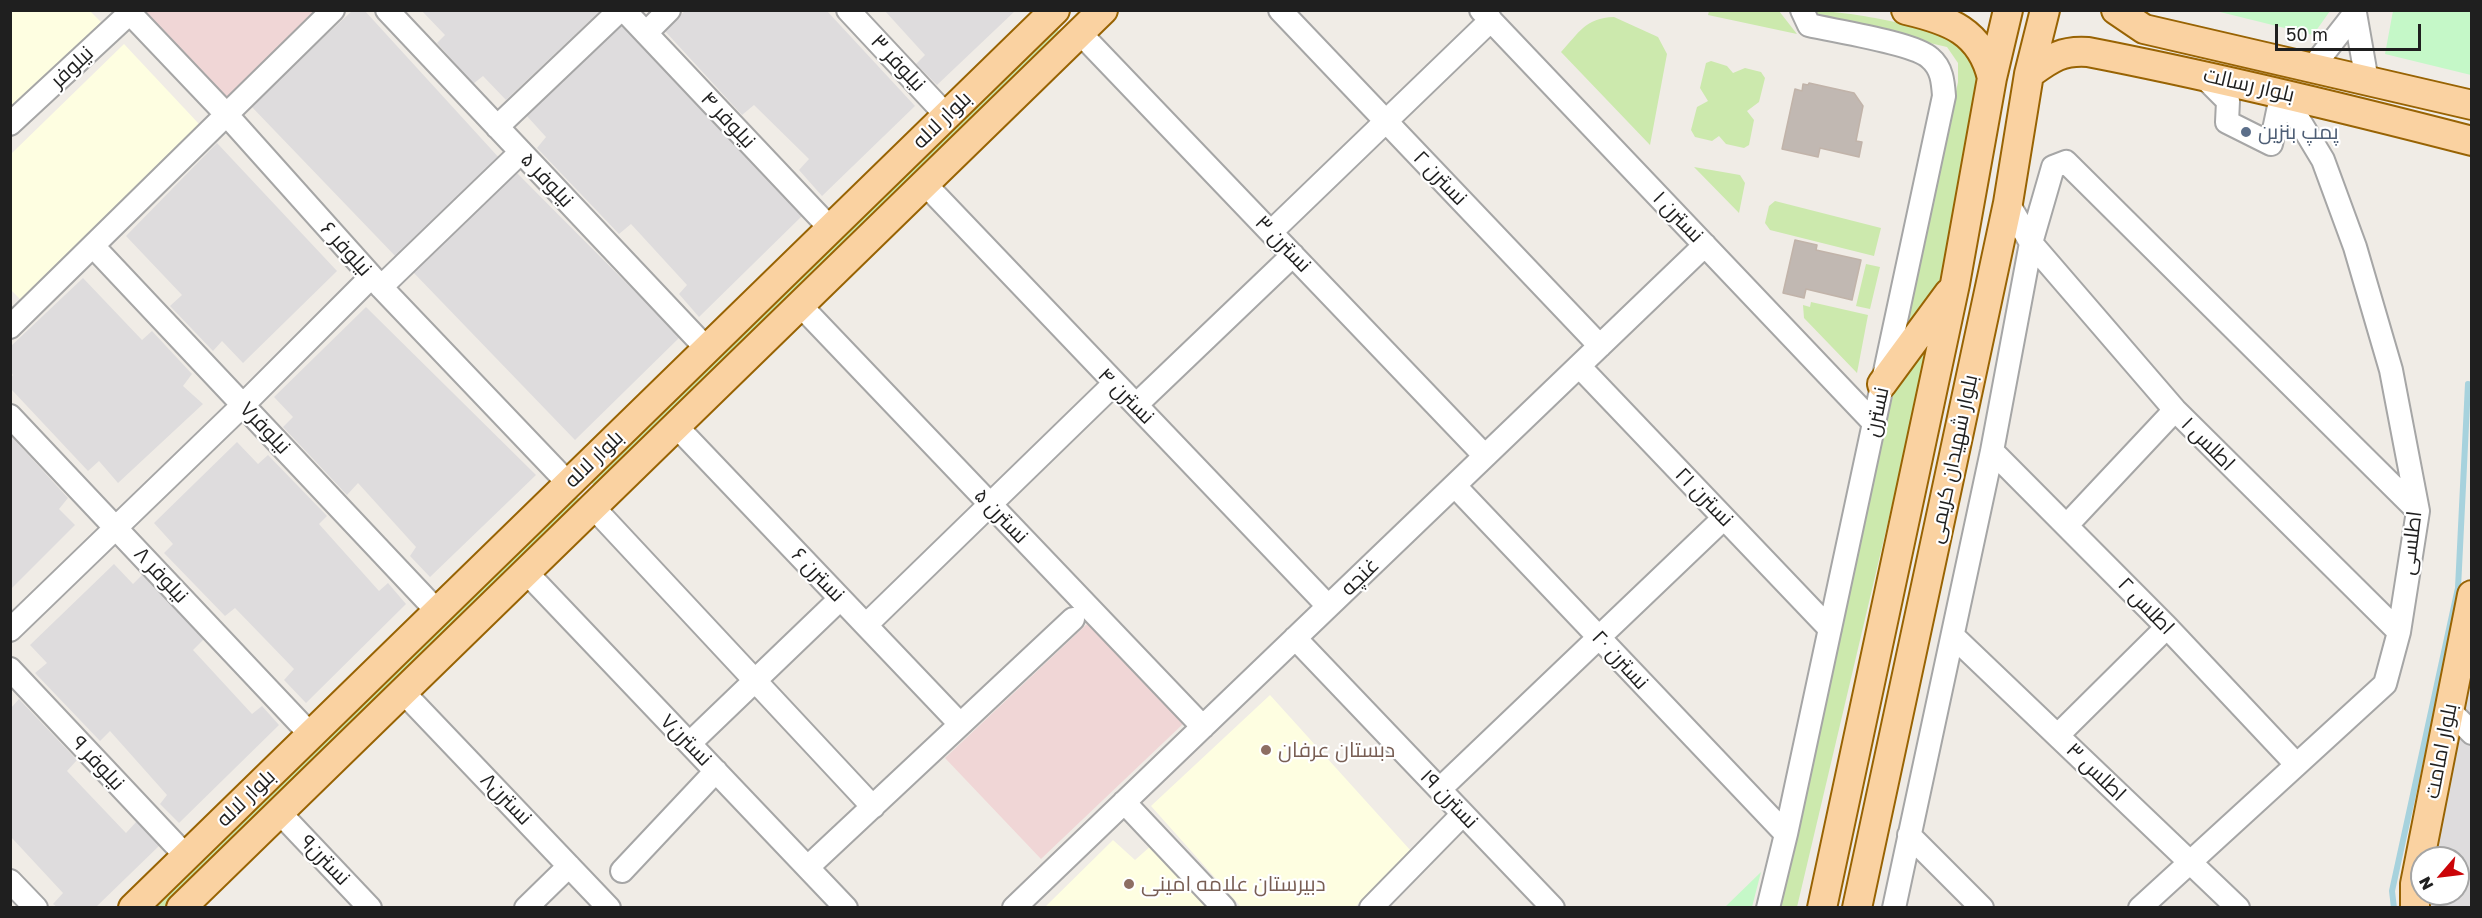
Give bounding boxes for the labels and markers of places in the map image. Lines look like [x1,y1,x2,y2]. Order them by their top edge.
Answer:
place label: پمپ بنزین [2258,119,2339,145]
marker: پمپ بنزین [2239,125,2253,139]
place label: دبستان عرفان [1278,737,1395,763]
marker: دبستان عرفان [1259,743,1273,757]
place label: دبیرستان علامه امینی [1141,871,1326,897]
marker: دبیرستان علامه امینی [1122,877,1136,891]

